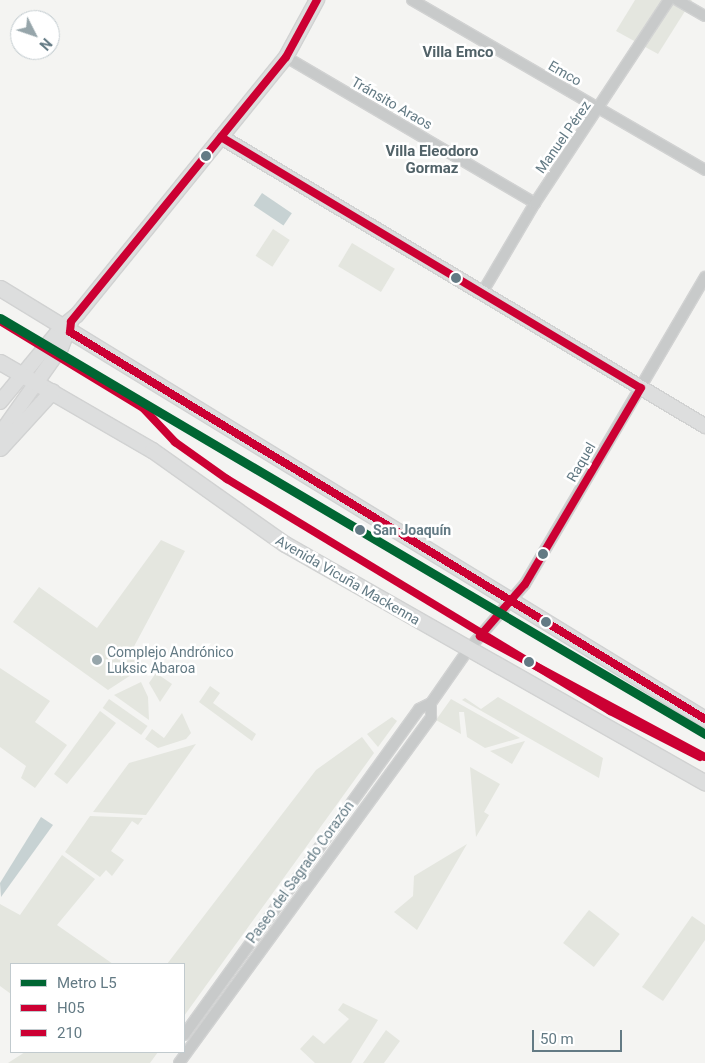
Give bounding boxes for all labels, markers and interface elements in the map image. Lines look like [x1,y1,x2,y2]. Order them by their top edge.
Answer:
north arrow [10,10,60,60]
text: N [36,35,55,53]
district label: Villa Emco [422,44,494,62]
street label: Emco [545,57,585,89]
street label: Tránsito Araos [349,73,435,133]
street label: Manuel Pérez [532,97,594,177]
district label: Villa Eleodoro Gormaz [385,142,479,177]
unlabelled marker [201,151,211,161]
unlabelled marker [451,273,461,283]
street label: Raquel [563,439,599,485]
marker: San Joaquín [351,521,369,539]
place label: San Joaquín [373,522,451,538]
street label: Avenida Vicuña Mackenna [273,532,423,628]
unlabelled marker [538,549,548,559]
unlabelled marker [541,617,551,627]
place label: Complejo Andrónico Luksic Abaroa [107,644,234,676]
marker: Complejo Andrónico Luksic Abaroa [91,654,103,666]
unlabelled marker [524,657,534,667]
street label: Paseo del Sagrado Corazón [243,798,357,946]
legend [10,963,185,1053]
text: Metro L5 [57,974,117,992]
text: H05 [57,999,85,1017]
scale bar [535,1020,625,1052]
text: 210 [57,1024,82,1042]
text: 50 m [540,1030,574,1048]

